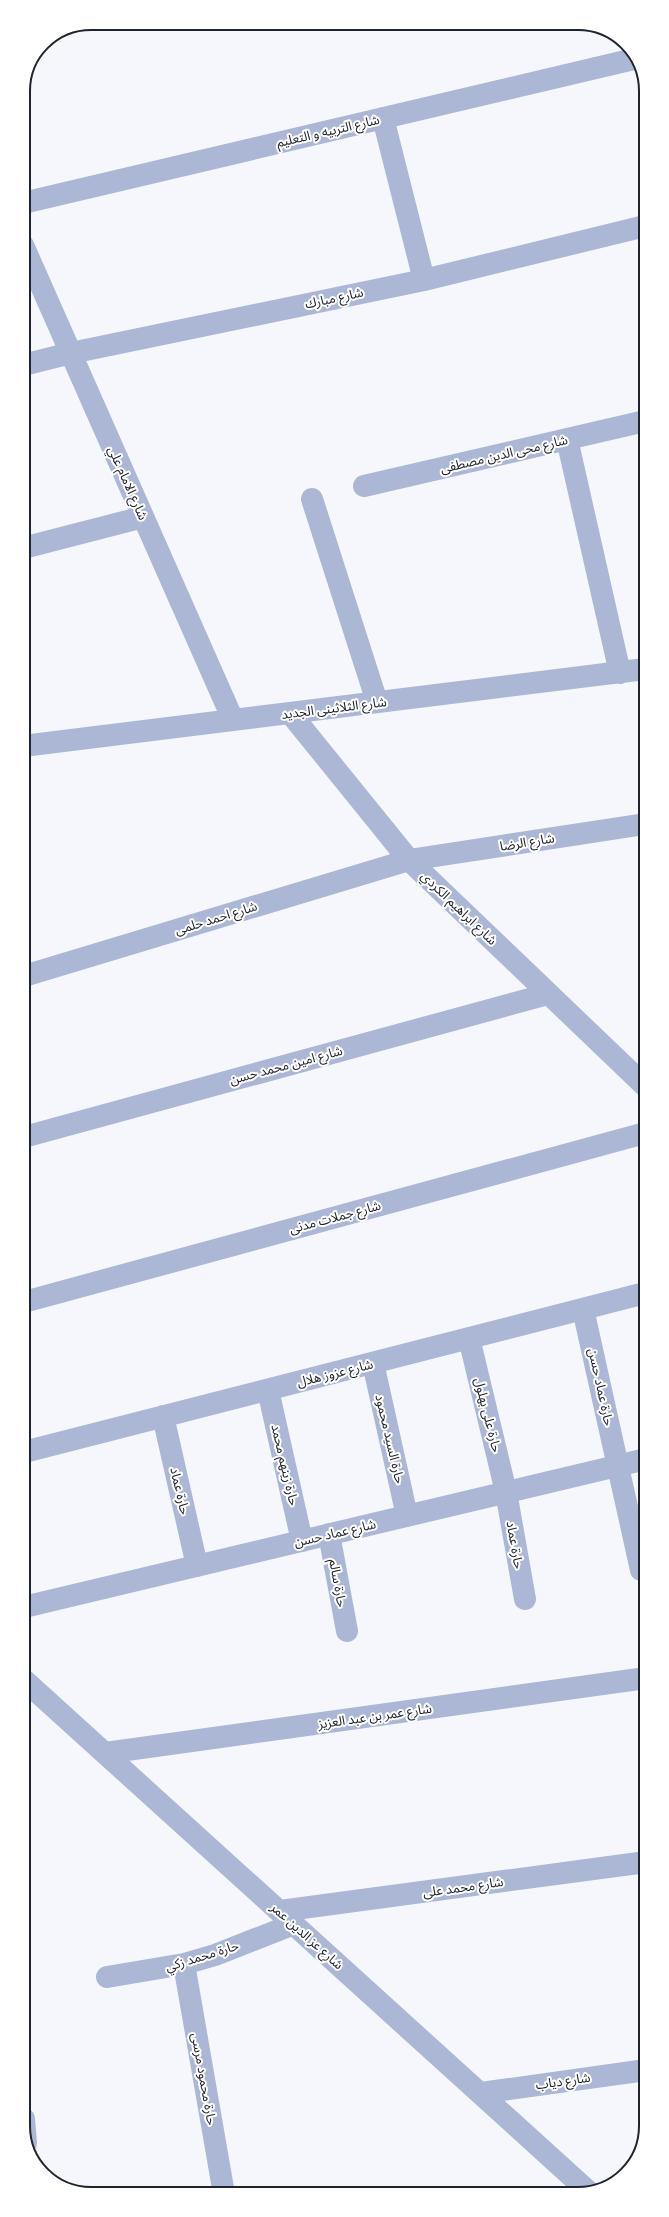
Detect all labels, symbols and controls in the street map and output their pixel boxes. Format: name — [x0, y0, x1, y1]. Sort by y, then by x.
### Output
street label: شارع التربيه و التعليم — [275, 111, 382, 153]
street label: شارع مبارك — [303, 284, 365, 314]
street label: شارع محى الدين مصطفى — [439, 431, 570, 479]
street label: شارع الامام علي — [102, 443, 152, 523]
street label: شارع الثلاثينى الجديد — [280, 693, 388, 725]
street label: شارع الرضا — [498, 829, 556, 857]
street label: شارع ابراهيم الكردي — [416, 867, 501, 950]
street label: شارع احمد حلمى — [173, 897, 260, 941]
street label: شارع امين محمد حسن — [228, 1042, 345, 1090]
street label: شارع جملات مدنى — [287, 1197, 383, 1239]
street label: حارة عماد حسن — [584, 1346, 618, 1428]
street label: شارع عزوز هلال — [295, 1355, 375, 1393]
street label: حارة على بهلول — [471, 1376, 506, 1454]
street label: حارة السيد محمود — [371, 1393, 409, 1486]
street label: حارة زينهم محمد — [265, 1423, 303, 1508]
street label: حارة عماد — [166, 1466, 194, 1517]
street label: شارع عماد حسن — [292, 1515, 378, 1553]
street label: حارة عماد — [502, 1520, 528, 1570]
street label: حارة سالم — [323, 1558, 351, 1609]
street label: شارع عمر بن عبد العزيز — [316, 1700, 433, 1735]
street label: شارع محمد على — [422, 1873, 505, 1903]
street label: شارع عز الدين عمر — [265, 1898, 347, 1975]
street label: حارة محمد زكي — [163, 1937, 242, 1977]
street label: حارة محمود مرسى — [188, 2032, 221, 2127]
street label: شارع دياب — [534, 2069, 592, 2095]

